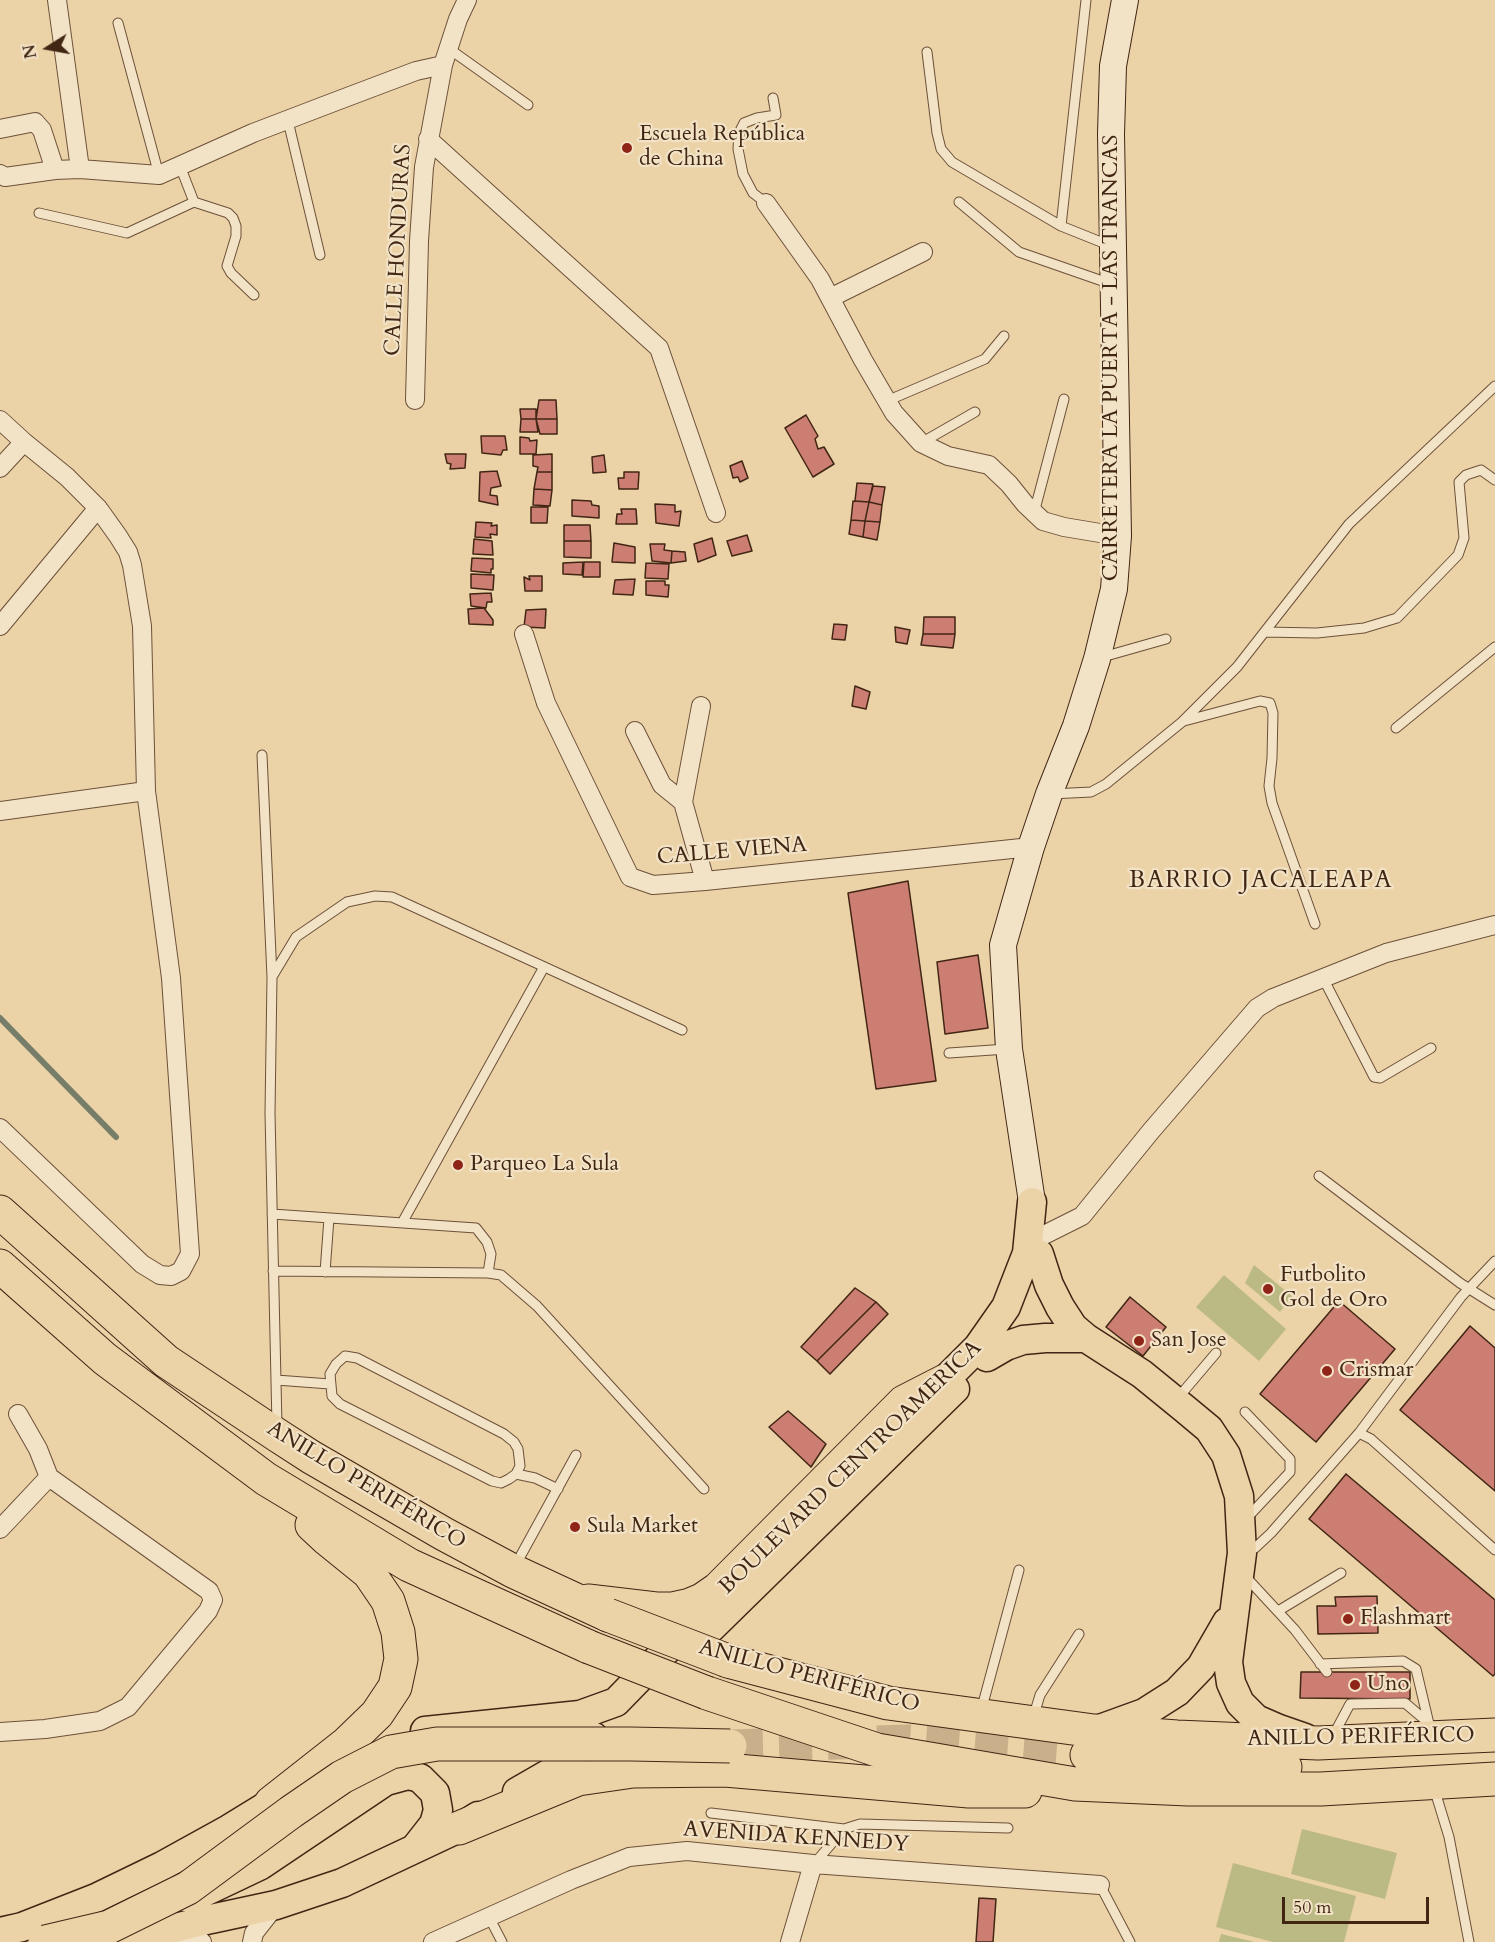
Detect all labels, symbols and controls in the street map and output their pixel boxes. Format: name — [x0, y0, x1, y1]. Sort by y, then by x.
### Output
north arrow — [18, 18, 78, 78]
text: N — [18, 43, 42, 60]
place label: Escuela República de China — [639, 122, 805, 174]
street label: CARRETERA LA PUERTA - LAS TRANCAS — [1099, 135, 1125, 581]
marker: Escuela República de China — [620, 141, 634, 155]
street label: CALLE HONDURAS — [380, 143, 418, 357]
street label: CALLE VIENA — [656, 832, 808, 872]
district label: BARRIO JACALEAPA — [1129, 867, 1393, 895]
place label: Parqueo La Sula — [470, 1152, 619, 1178]
marker: Parqueo La Sula — [451, 1158, 465, 1172]
place label: Futbolito Gol de Oro — [1280, 1263, 1387, 1314]
marker: Futbolito Gol de Oro — [1261, 1282, 1275, 1296]
place label: San Jose — [1151, 1328, 1227, 1354]
marker: San Jose — [1132, 1334, 1146, 1348]
street label: BOULEVARD CENTROAMERICA — [714, 1335, 988, 1601]
place label: Crismar — [1339, 1358, 1414, 1384]
marker: Crismar — [1320, 1364, 1334, 1378]
street label: ANILLO PERIFÉRICO — [262, 1416, 470, 1556]
place label: Sula Market — [587, 1514, 698, 1540]
marker: Sula Market — [568, 1520, 582, 1534]
place label: Flashmart — [1360, 1606, 1450, 1632]
marker: Flashmart — [1341, 1612, 1355, 1626]
street label: ANILLO PERIFÉRICO — [696, 1635, 922, 1719]
place label: Uno — [1367, 1672, 1409, 1698]
marker: Uno — [1348, 1678, 1362, 1692]
street label: ANILLO PERIFÉRICO — [1247, 1723, 1475, 1753]
street label: AVENIDA KENNEDY — [682, 1817, 910, 1859]
scale bar — [1285, 1885, 1432, 1923]
text: 50 m — [1293, 1895, 1332, 1920]

